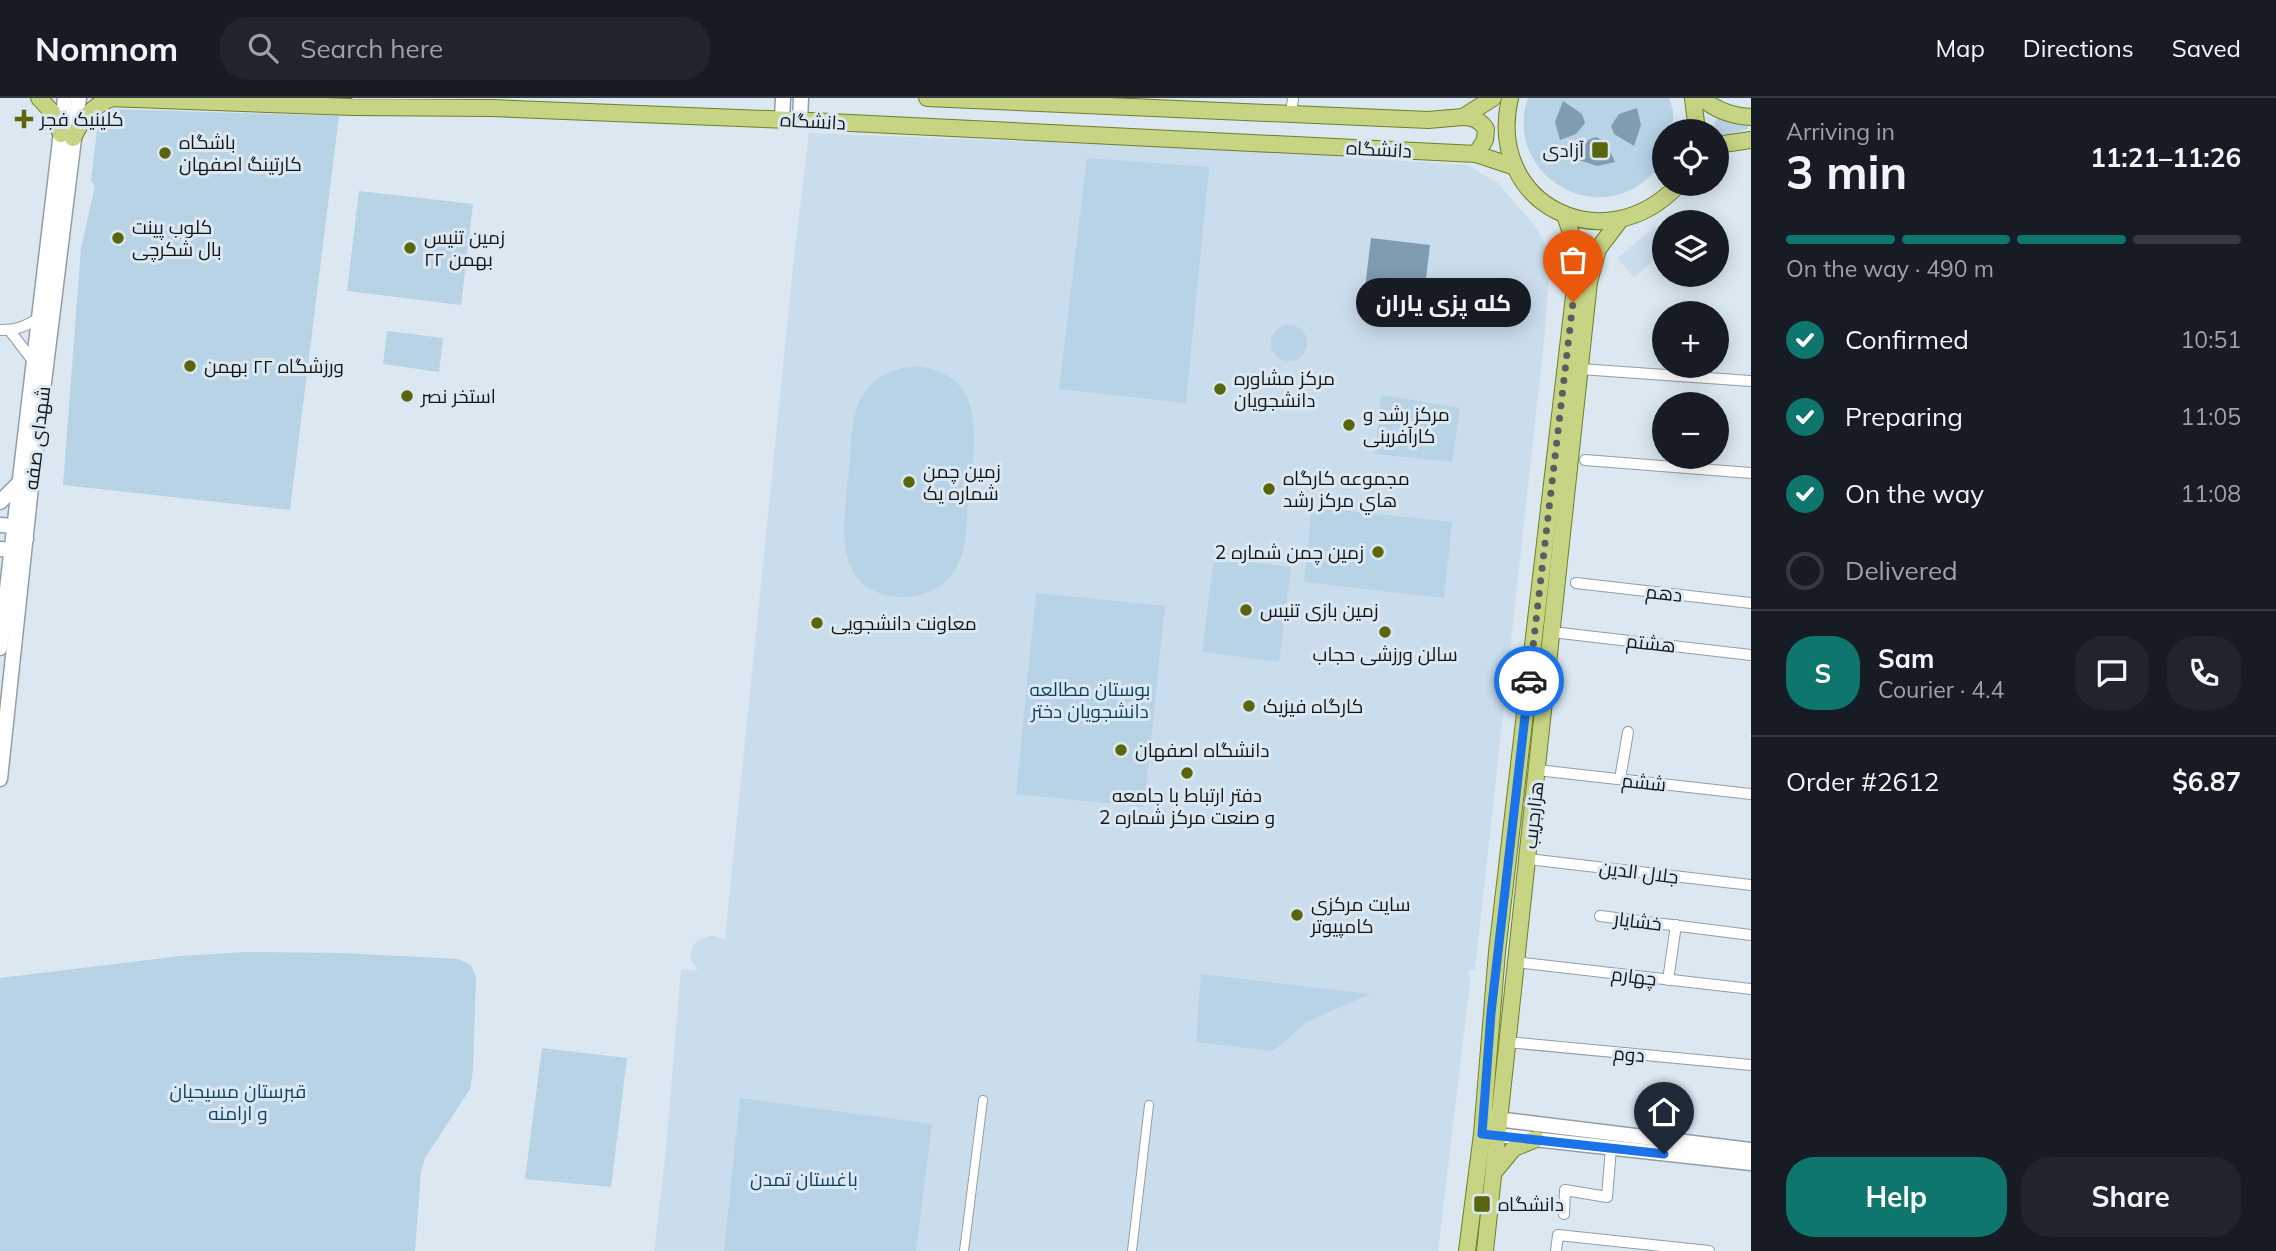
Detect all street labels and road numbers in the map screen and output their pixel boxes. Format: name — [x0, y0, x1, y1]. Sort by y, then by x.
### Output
street label: دانشگاه — [779, 107, 847, 135]
street label: دانشگاه — [1345, 135, 1413, 163]
street label: شهدای صفه — [19, 385, 55, 491]
street label: دهم — [1644, 579, 1684, 609]
street label: هشتم — [1625, 628, 1677, 660]
street label: ششم — [1620, 768, 1667, 798]
street label: هزارجریب — [1518, 780, 1548, 850]
street label: جلال الدین — [1598, 855, 1680, 889]
street label: خشایار — [1612, 906, 1663, 936]
street label: چهارم — [1610, 961, 1658, 993]
street label: دوم — [1612, 1041, 1646, 1069]

